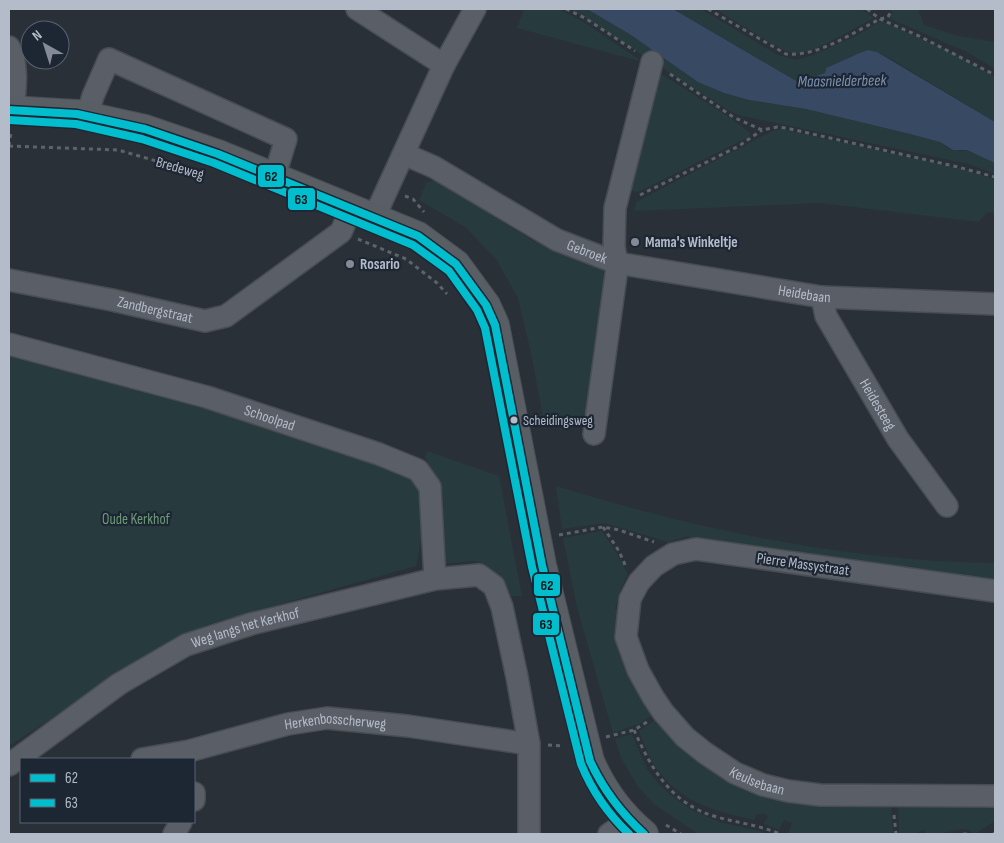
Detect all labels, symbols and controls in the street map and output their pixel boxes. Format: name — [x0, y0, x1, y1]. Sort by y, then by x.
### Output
north arrow — [20, 20, 70, 70]
text: N — [29, 26, 45, 44]
water label: Maasnielderbeek — [797, 71, 888, 92]
street label: Bredeweg — [154, 153, 206, 184]
line badge: 62 — [257, 164, 285, 188]
text: 62 — [265, 168, 277, 185]
line badge: 63 — [287, 187, 316, 211]
text: 63 — [295, 191, 307, 208]
place label: Mama's Winkeltje — [645, 233, 738, 252]
street label: Gebroek — [564, 236, 610, 268]
marker: Mama's Winkeltje — [629, 236, 641, 248]
place label: Rosario — [360, 255, 400, 274]
marker: Rosario — [344, 258, 356, 270]
street label: Heidebaan — [777, 281, 831, 307]
street label: Zandbergstraat — [115, 292, 195, 328]
street label: Heidesteeg — [855, 376, 900, 434]
street label: Schoolpad — [242, 401, 297, 436]
place label: Scheidingsweg — [523, 412, 593, 429]
marker: Scheidingsweg — [509, 415, 519, 425]
park label: Oude Kerkhof — [102, 510, 171, 529]
street label: Pierre Massystraat — [755, 549, 851, 580]
line badge: 62 — [533, 573, 561, 597]
text: 62 — [541, 577, 553, 594]
street label: Weg langs het Kerkhof — [189, 603, 302, 653]
line badge: 63 — [532, 612, 560, 636]
text: 63 — [540, 616, 552, 633]
street label: Herkenbosscherweg — [283, 709, 387, 734]
legend — [20, 758, 195, 823]
street label: Keulsebaan — [725, 763, 786, 800]
text: 62 — [65, 769, 78, 788]
text: 63 — [65, 794, 78, 813]

